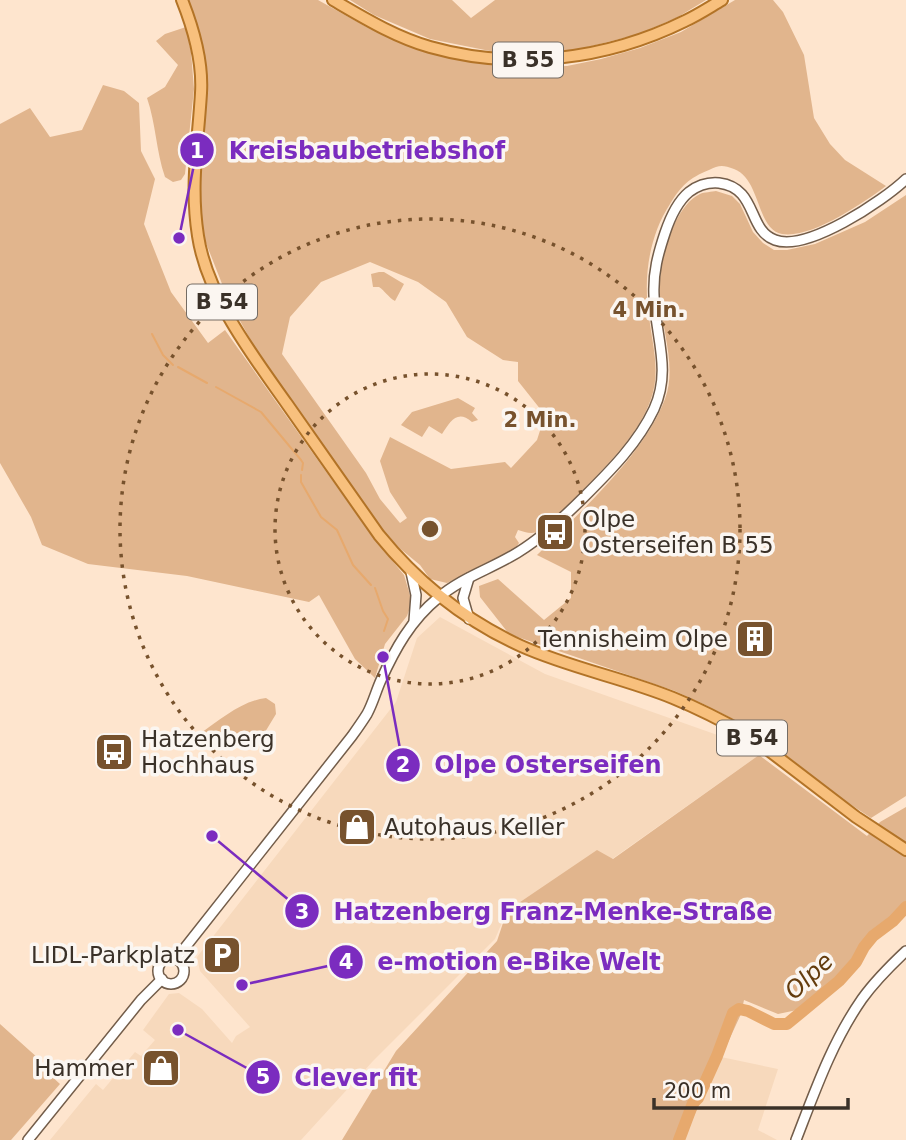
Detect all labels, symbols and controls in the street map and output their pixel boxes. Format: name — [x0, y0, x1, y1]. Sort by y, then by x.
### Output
road number: B 55 — [493, 42, 563, 78]
callout: Kreisbaubetriebshof — [180, 128, 519, 173]
text: Kreisbaubetriebshof — [229, 137, 506, 165]
text: 1 — [190, 139, 204, 163]
road number: B 54 — [187, 284, 257, 320]
text: 4 Min. — [613, 298, 685, 322]
text: 2 Min. — [504, 408, 576, 432]
place label: Olpe Osterseifen B 55 — [582, 506, 774, 558]
bus stop icon: Olpe Osterseifen B 55 — [534, 511, 576, 553]
centre of rings — [418, 517, 442, 541]
building icon: Tennisheim Olpe — [734, 618, 776, 660]
place label: Tennisheim Olpe — [537, 626, 728, 652]
road number: B 54 — [717, 720, 787, 756]
place label: Hatzenberg Hochhaus — [141, 726, 275, 778]
bus stop icon: Hatzenberg Hochhaus — [93, 731, 135, 773]
callout: Olpe Osterseifen — [385, 742, 676, 787]
text: Olpe Osterseifen — [434, 751, 662, 779]
text: 2 — [396, 753, 410, 777]
shop icon: Autohaus Keller — [336, 806, 378, 848]
place label: Autohaus Keller — [384, 814, 565, 840]
callout: Hatzenberg Franz-Menke-Straße — [284, 889, 786, 934]
text: Hatzenberg Franz-Menke-Straße — [334, 898, 772, 926]
text: 3 — [295, 900, 309, 924]
parking icon: LIDL-Parkplatz — [201, 934, 243, 976]
callout: e-motion e-Bike Welt — [329, 940, 675, 985]
place label: LIDL-Parkplatz — [31, 942, 195, 968]
water label: Olpe — [779, 947, 839, 1005]
text: e-motion e-Bike Welt — [377, 948, 661, 976]
text: 4 — [339, 950, 353, 974]
shop icon: Hammer — [140, 1047, 182, 1089]
place label: Hammer — [34, 1055, 135, 1081]
callout: Clever fit — [245, 1055, 432, 1100]
text: Clever fit — [294, 1064, 418, 1092]
text: 5 — [256, 1065, 270, 1089]
scale bar — [654, 1066, 848, 1110]
text: 200 m — [664, 1079, 731, 1103]

